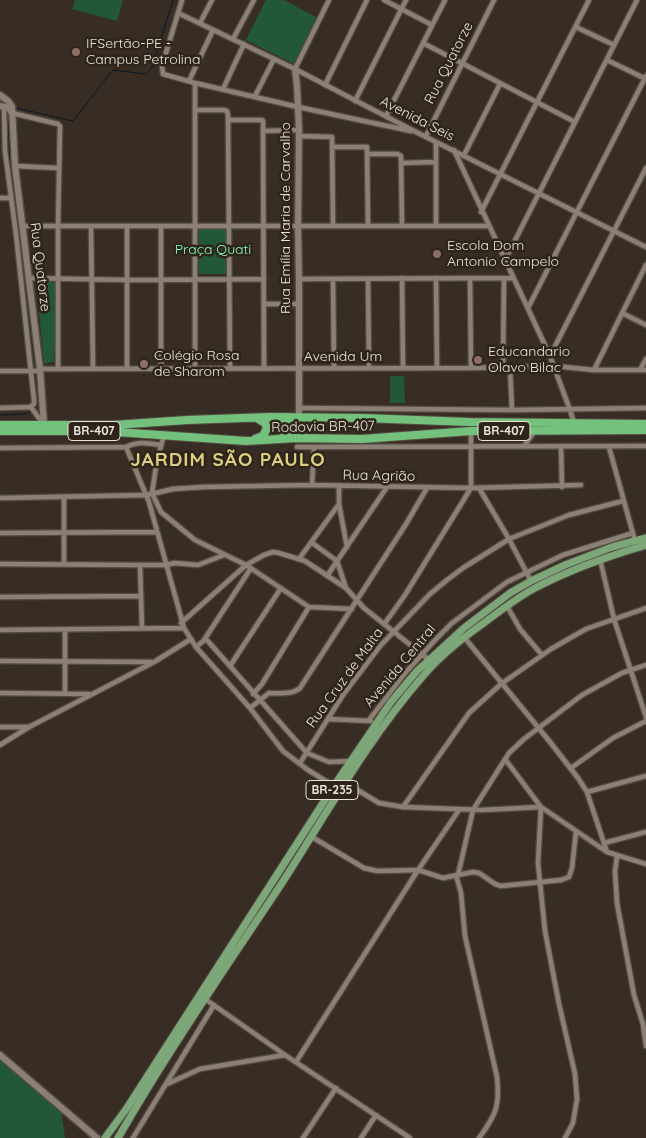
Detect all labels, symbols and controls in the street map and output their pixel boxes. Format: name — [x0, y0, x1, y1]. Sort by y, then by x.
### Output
street label: Rua Quatorze — [421, 19, 477, 107]
place label: IFSertão-PE - Campus Petrolina — [86, 36, 200, 68]
marker: IFSertão-PE - Campus Petrolina — [70, 46, 82, 58]
street label: Avenida Seis — [377, 93, 457, 145]
street label: Rua Emília Maria de Carvalho — [278, 122, 294, 314]
street label: Rua Quatorze — [26, 221, 54, 313]
place label: Escola Dom Antonio Campelo — [447, 238, 559, 270]
park label: Praça Quati — [175, 242, 251, 258]
marker: Escola Dom Antonio Campelo — [431, 248, 443, 260]
place label: Educandario Olavo Bilac — [488, 344, 570, 377]
place label: Colégio Rosa de Sharom — [154, 348, 239, 381]
street label: Avenida Um — [304, 349, 382, 365]
marker: Educandario Olavo Bilac — [472, 354, 484, 366]
marker: Colégio Rosa de Sharom — [138, 358, 150, 370]
street label: Rodovia BR-407 — [271, 418, 375, 436]
road number: BR-407 — [68, 422, 120, 441]
road number: BR-407 — [478, 422, 530, 441]
district label: JARDIM SÃO PAULO — [128, 449, 328, 471]
street label: Rua Agrião — [343, 467, 415, 485]
street label: Avenida Central — [361, 621, 439, 711]
street label: Rua Cruz de Malta — [303, 625, 387, 731]
road number: BR-235 — [306, 780, 358, 800]

